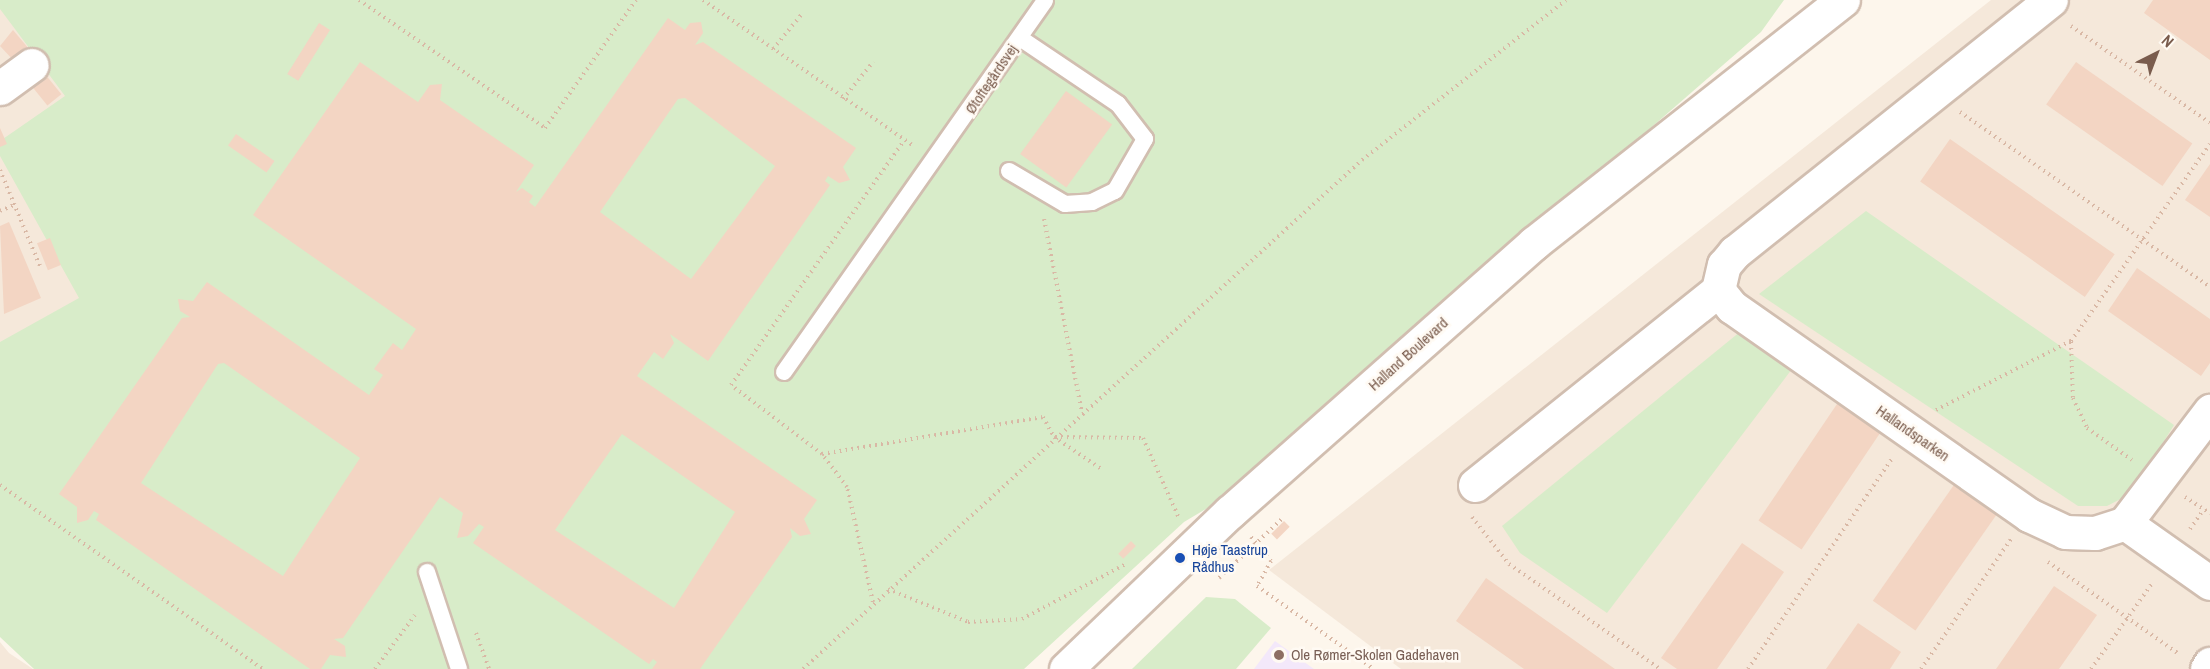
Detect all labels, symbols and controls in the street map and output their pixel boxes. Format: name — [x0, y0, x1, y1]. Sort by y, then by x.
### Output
north arrow — [2126, 24, 2186, 84]
text: N — [2157, 29, 2179, 52]
street label: Øtoftegårdsvej — [961, 41, 1021, 117]
street label: Halland Boulevard — [1365, 314, 1451, 394]
street label: Hallandsparken — [1873, 401, 1953, 465]
place label: Høje Taastrup Rådhus — [1192, 540, 1268, 575]
marker: Høje Taastrup Rådhus — [1173, 551, 1187, 565]
place label: Ole Rømer-Skolen Gadehaven — [1291, 646, 1459, 664]
marker: Ole Rømer-Skolen Gadehaven — [1272, 648, 1286, 662]

